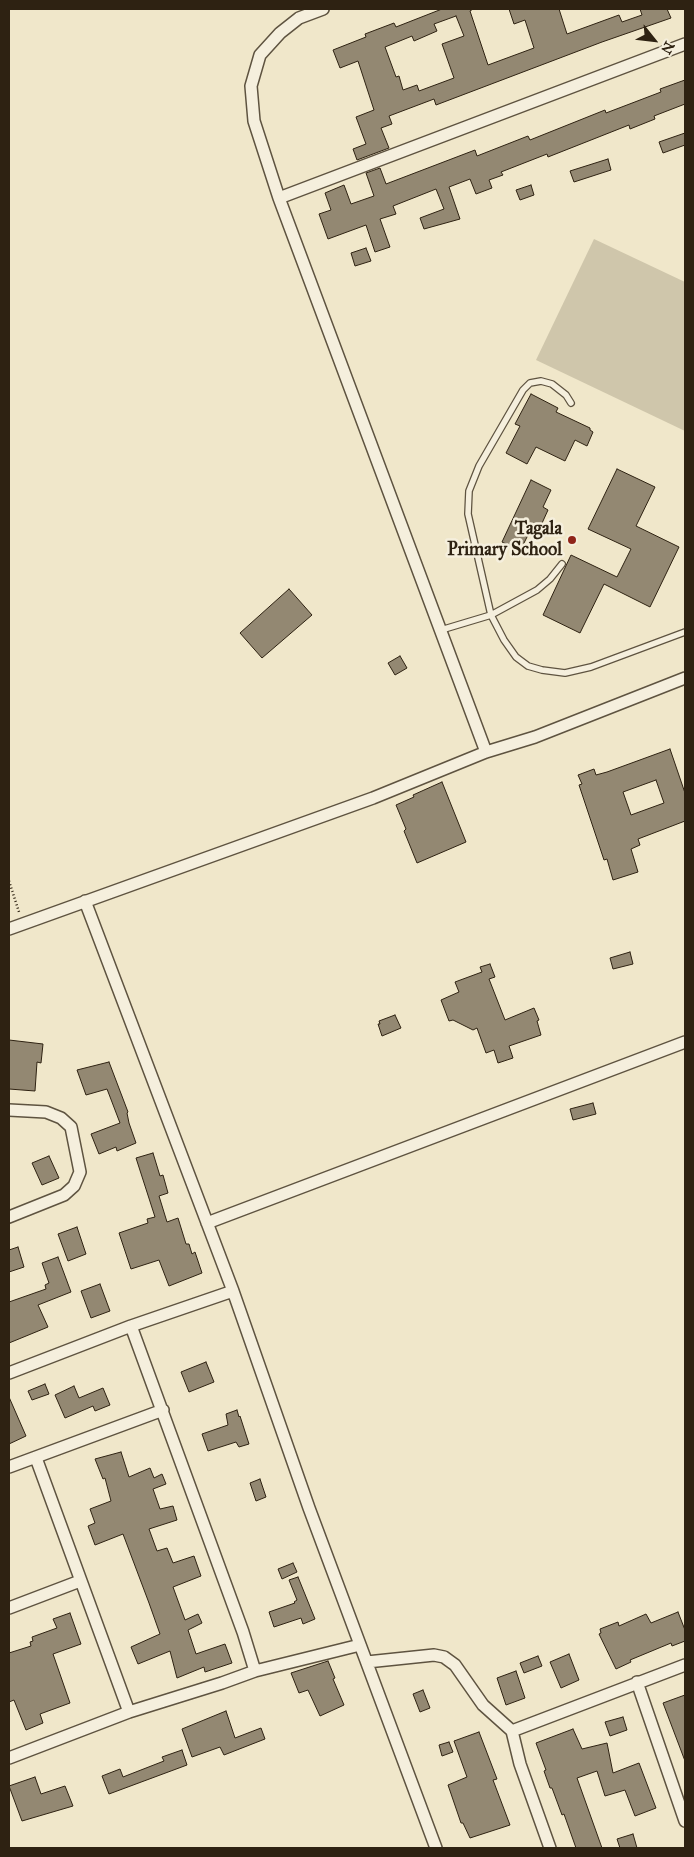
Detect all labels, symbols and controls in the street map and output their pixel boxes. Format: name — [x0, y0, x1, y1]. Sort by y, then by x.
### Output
north arrow — [629, 15, 679, 65]
text: N — [657, 38, 678, 57]
place label: Tagala Primary School — [447, 519, 562, 562]
marker: Tagala Primary School — [566, 534, 578, 546]

